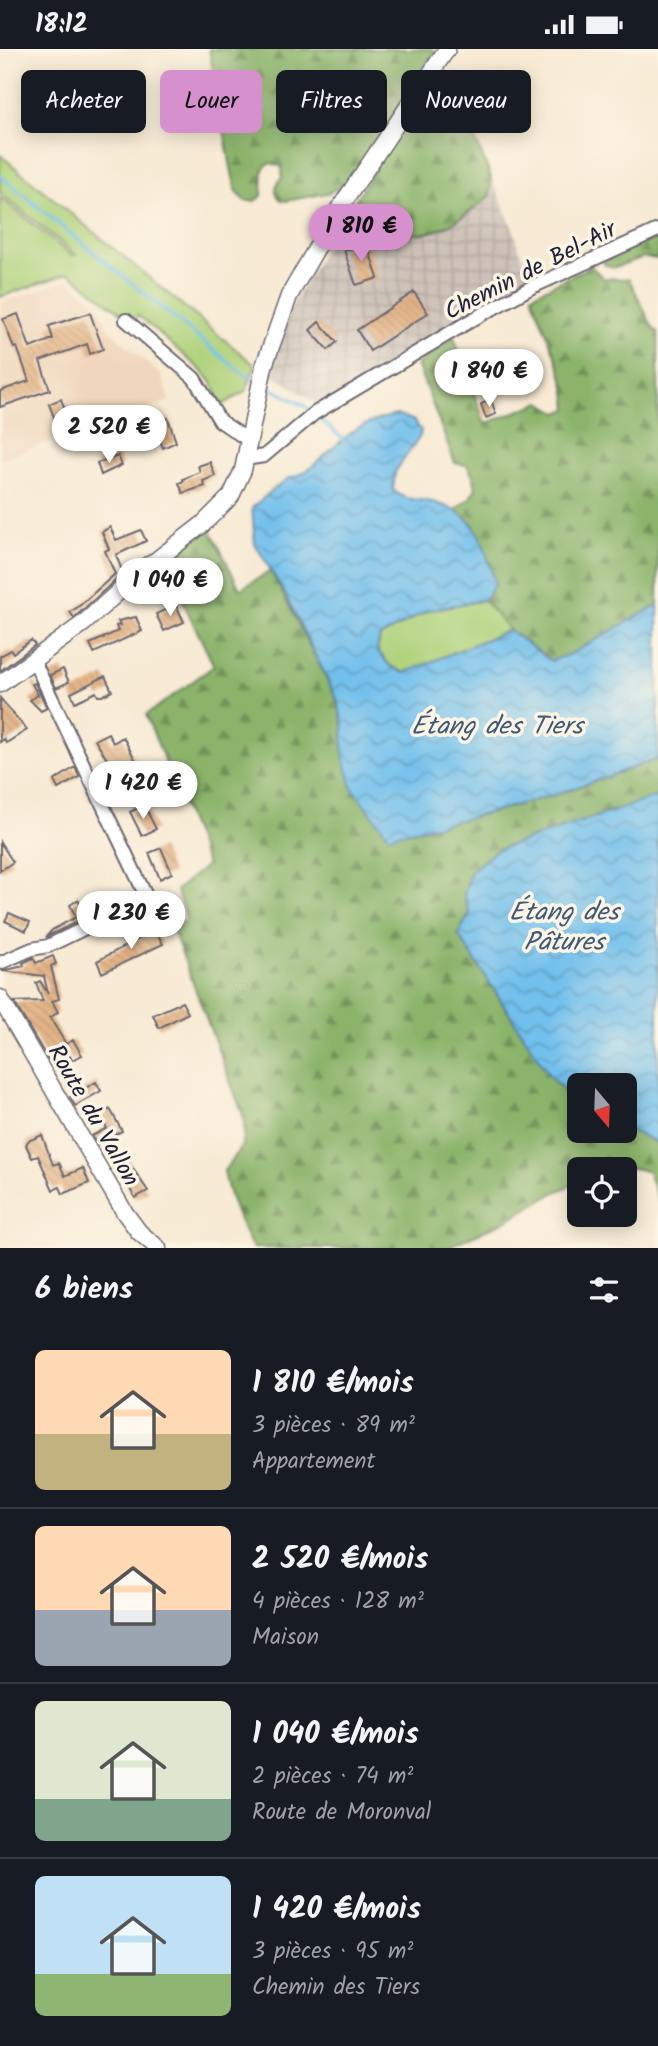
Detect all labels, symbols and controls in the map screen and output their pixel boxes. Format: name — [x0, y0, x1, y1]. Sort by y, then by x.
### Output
text: 18:12 — [35, 4, 88, 46]
chip: Acheter — [21, 70, 146, 133]
chip: Louer — [160, 70, 262, 133]
chip: Filtres — [276, 70, 387, 133]
chip: Nouveau — [401, 70, 531, 133]
pin: 1 810 € — [296, 205, 426, 264]
text: 1 810 € — [325, 209, 397, 245]
street label: Chemin de Bel-Air — [438, 210, 626, 332]
pin: 1 840 € — [424, 349, 554, 409]
text: 1 840 € — [450, 354, 528, 390]
pin: 2 520 € — [44, 405, 174, 465]
text: 2 520 € — [68, 410, 150, 446]
pin: 1 040 € — [105, 559, 235, 618]
text: 1 040 € — [132, 563, 208, 599]
water label: Étang des Tiers — [411, 706, 586, 748]
pin: 1 420 € — [78, 761, 208, 821]
text: 1 420 € — [105, 766, 181, 802]
pin: 1 230 € — [66, 891, 196, 951]
water label: Étang des Pâtures — [509, 892, 622, 964]
text: 1 230 € — [92, 896, 170, 932]
street label: Route du Vallon — [36, 1037, 149, 1194]
north arrow — [567, 1073, 637, 1143]
map controls — [567, 1073, 637, 1227]
button: locate — [567, 1157, 637, 1227]
text: 6 biens — [35, 1266, 133, 1314]
icon: filters — [585, 1271, 623, 1309]
text: 1 810 €/mois — [252, 1360, 414, 1408]
icon: home — [91, 1378, 175, 1462]
text: 3 pièces · 89 m² — [252, 1408, 415, 1444]
text: Appartement — [252, 1444, 375, 1480]
text: 2 520 €/mois — [252, 1536, 428, 1584]
icon: home — [91, 1554, 175, 1638]
text: 4 pièces · 128 m² — [252, 1584, 424, 1620]
text: Maison — [252, 1620, 319, 1656]
text: 1 040 €/mois — [252, 1711, 419, 1759]
icon: home — [91, 1729, 175, 1813]
text: 2 pièces · 74 m² — [252, 1759, 413, 1795]
text: Route de Moronval — [252, 1795, 431, 1831]
text: 1 420 €/mois — [252, 1886, 421, 1934]
icon: home — [91, 1904, 175, 1988]
text: 3 pièces · 95 m² — [252, 1934, 413, 1970]
text: Chemin des Tiers — [252, 1970, 420, 2006]

